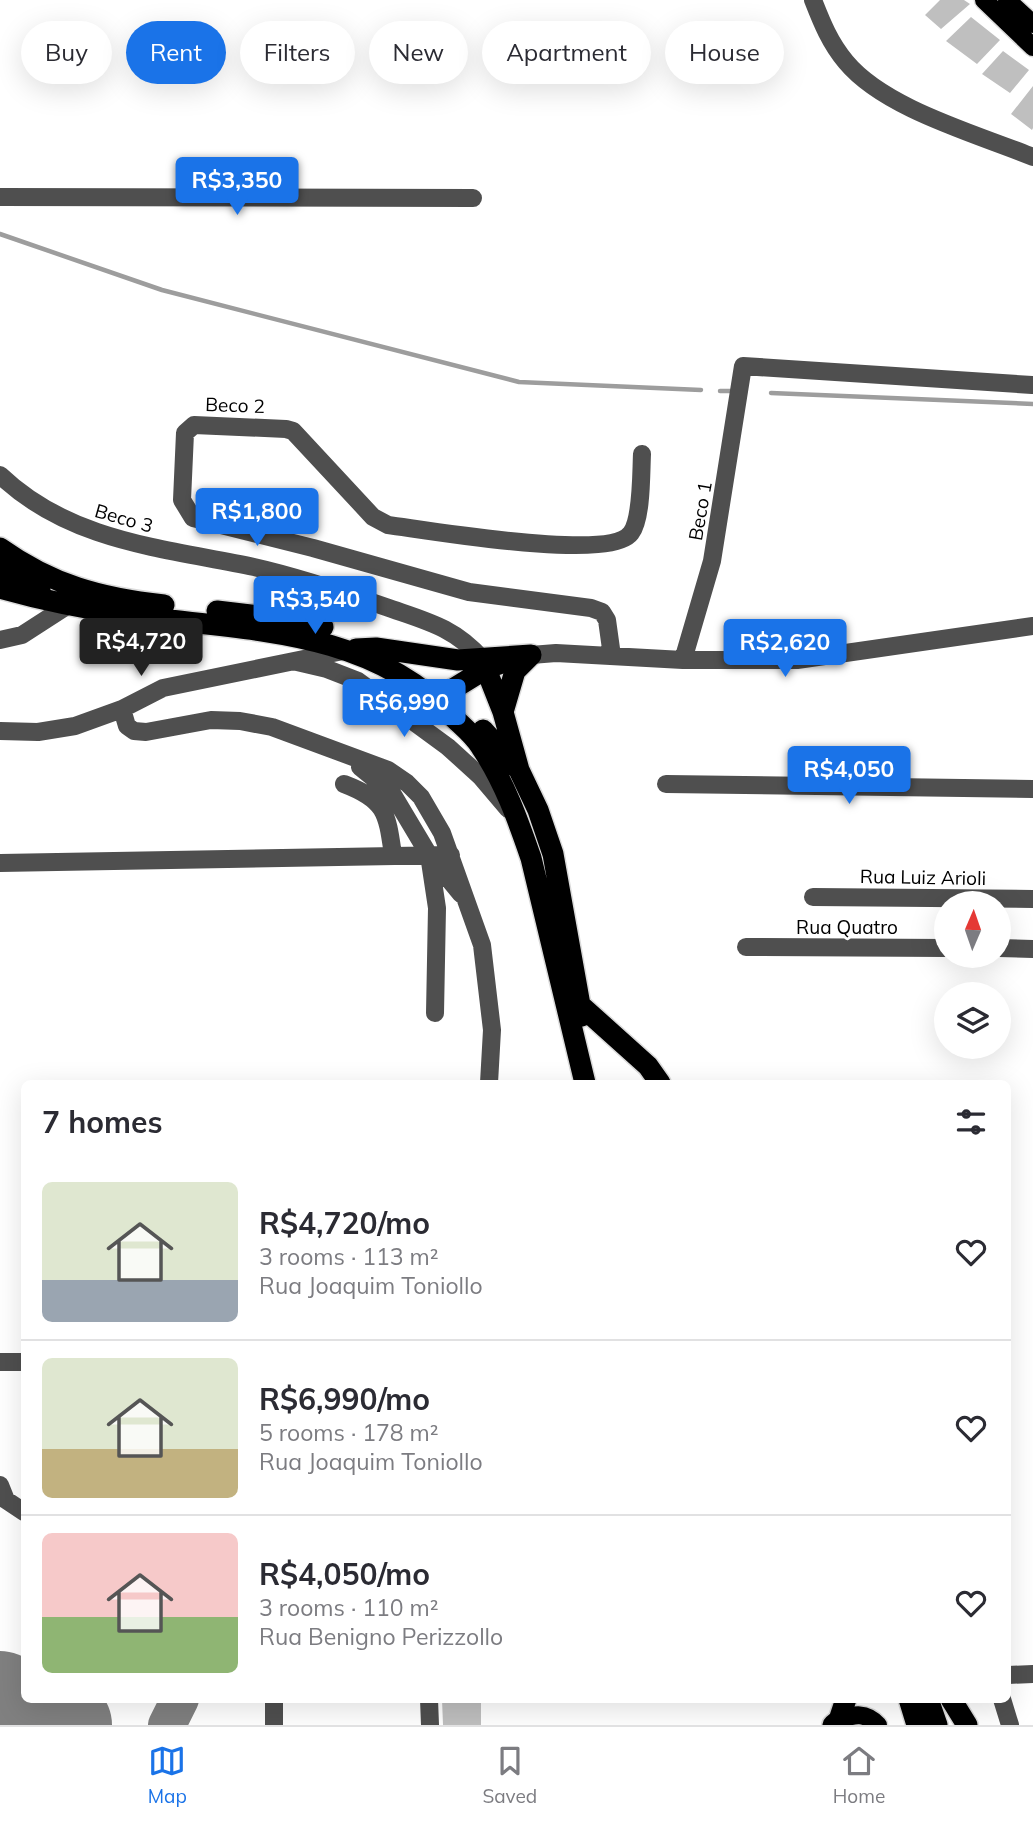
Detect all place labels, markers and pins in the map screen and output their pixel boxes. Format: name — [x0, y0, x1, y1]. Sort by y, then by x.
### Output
pin: R$3,350 — [172, 158, 302, 217]
pin: R$1,800 — [192, 489, 322, 548]
pin: R$3,540 — [250, 576, 380, 636]
pin: R$4,720 — [76, 618, 206, 678]
pin: R$2,620 — [720, 620, 850, 679]
pin: R$6,990 — [339, 680, 469, 739]
pin: R$4,050 — [784, 746, 914, 806]

